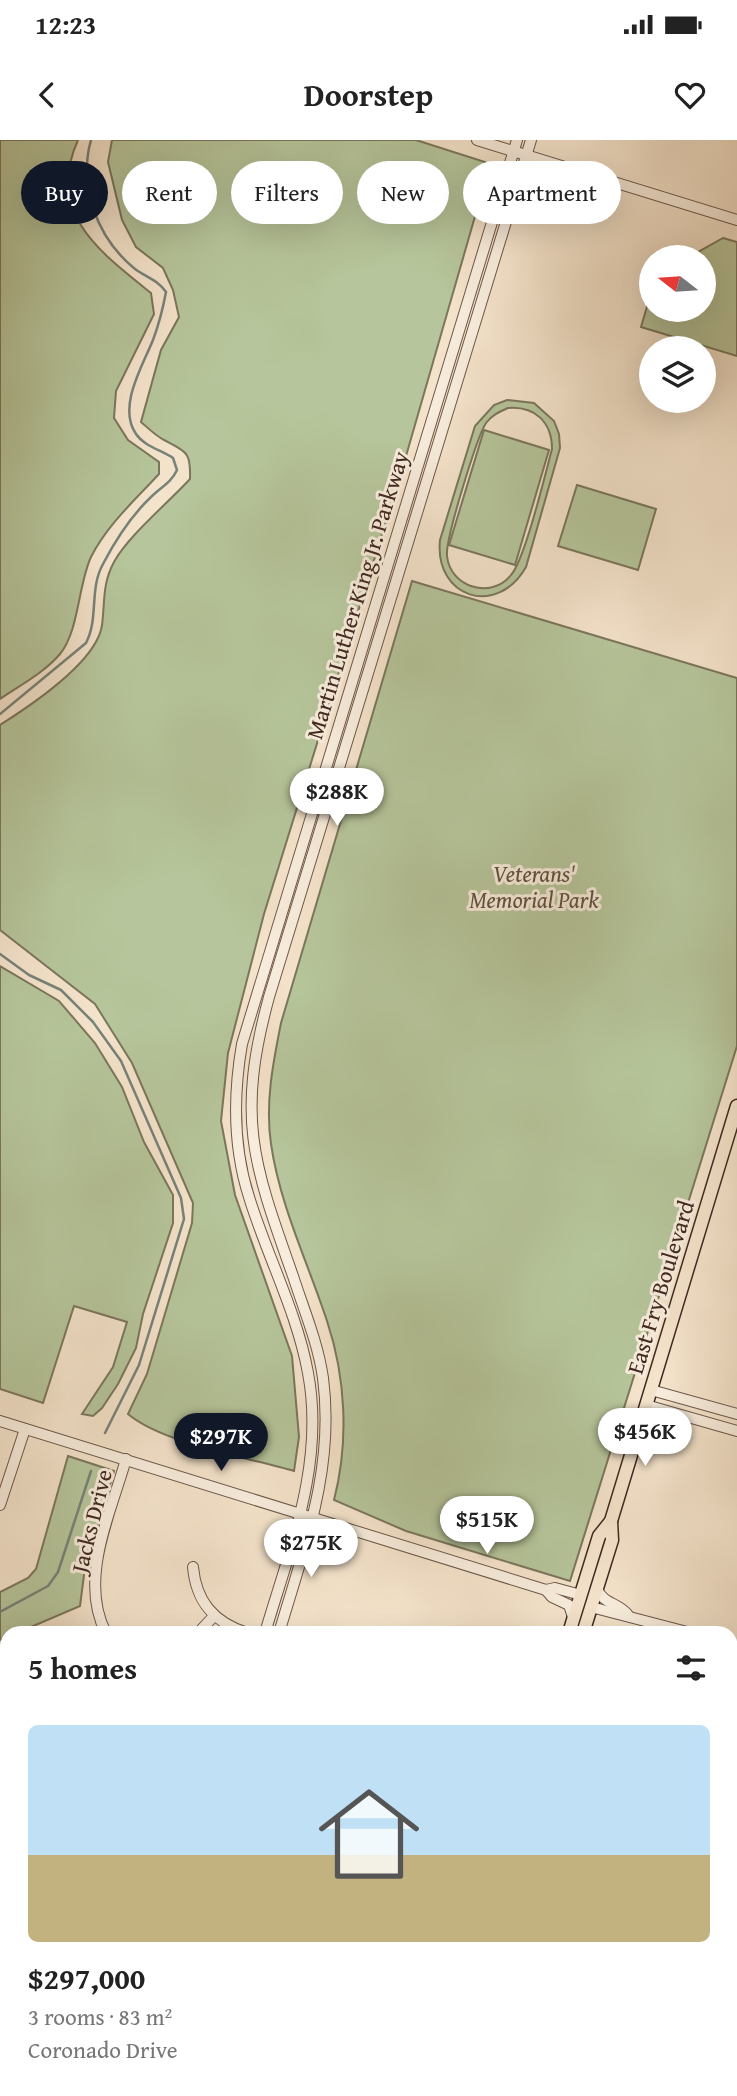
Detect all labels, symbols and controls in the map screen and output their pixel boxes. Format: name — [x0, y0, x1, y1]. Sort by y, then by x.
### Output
text: 12:23 — [35, 5, 96, 44]
text: Doorstep — [304, 71, 433, 118]
icon: back — [28, 76, 66, 114]
icon: heart — [671, 76, 709, 114]
chip: Buy — [21, 161, 108, 224]
chip: Rent — [122, 161, 217, 224]
chip: Filters — [231, 161, 343, 224]
chip: New — [357, 161, 449, 224]
chip: Apartment — [463, 161, 621, 224]
north arrow — [639, 245, 716, 322]
map controls — [639, 245, 716, 413]
button: layers — [639, 336, 716, 413]
street label: Martin Luther King Jr. Parkway — [297, 446, 417, 743]
pin: $288K — [288, 768, 386, 828]
text: $288K — [306, 774, 368, 807]
park label: Veterans' Memorial Park — [469, 857, 599, 916]
street label: East Fry Boulevard — [618, 1195, 702, 1378]
pin: $456K — [596, 1408, 694, 1468]
pin: $297K — [172, 1414, 270, 1473]
text: $456K — [614, 1414, 676, 1447]
text: $297K — [190, 1419, 252, 1452]
street label: Jacks Drive — [62, 1466, 120, 1579]
pin: $515K — [438, 1496, 536, 1556]
text: $515K — [456, 1502, 518, 1535]
pin: $275K — [262, 1520, 360, 1579]
text: $275K — [280, 1525, 342, 1558]
text: 5 homes — [28, 1646, 137, 1690]
icon: filters — [672, 1649, 710, 1687]
icon: home — [306, 1771, 432, 1897]
text: $297,000 — [28, 1956, 145, 2000]
text: 3 rooms · 83 m² — [28, 2000, 172, 2033]
text: Coronado Drive — [28, 2033, 178, 2066]

